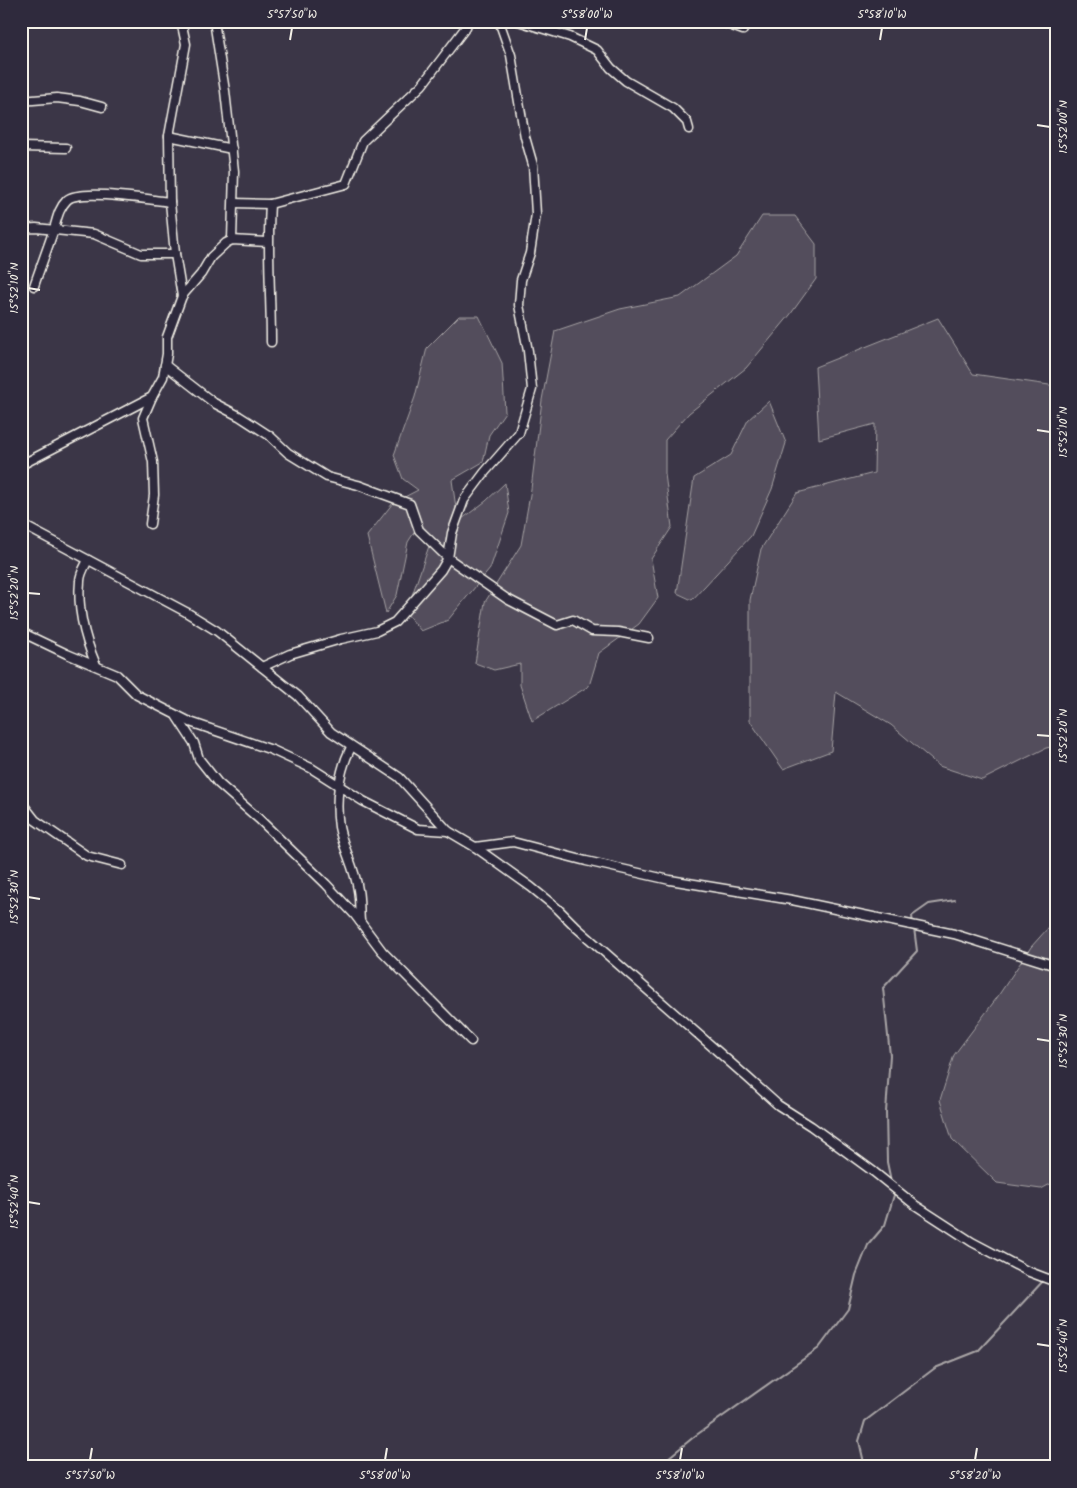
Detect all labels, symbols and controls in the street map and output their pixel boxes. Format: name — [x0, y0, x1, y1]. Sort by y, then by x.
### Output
text: 5°57'50"W — [267, 5, 317, 24]
text: 5°58'00"W — [561, 5, 613, 24]
text: 5°58'10"W — [857, 5, 907, 24]
text: 15°52'00"N — [1054, 100, 1073, 154]
text: 15°52'10"N — [5, 262, 24, 314]
text: 15°52'10"N — [1054, 406, 1073, 458]
text: 15°52'20"N — [5, 566, 24, 620]
text: 15°52'20"N — [1054, 709, 1073, 763]
text: 15°52'30"N — [5, 870, 24, 924]
text: 15°52'30"N — [1054, 1014, 1073, 1068]
text: 15°52'40"N — [5, 1175, 24, 1229]
text: 15°52'40"N — [1054, 1319, 1073, 1373]
text: 5°57'50"W — [65, 1466, 115, 1485]
text: 5°58'00"W — [359, 1466, 411, 1485]
text: 5°58'10"W — [655, 1466, 705, 1485]
text: 5°58'20"W — [949, 1466, 1001, 1485]

